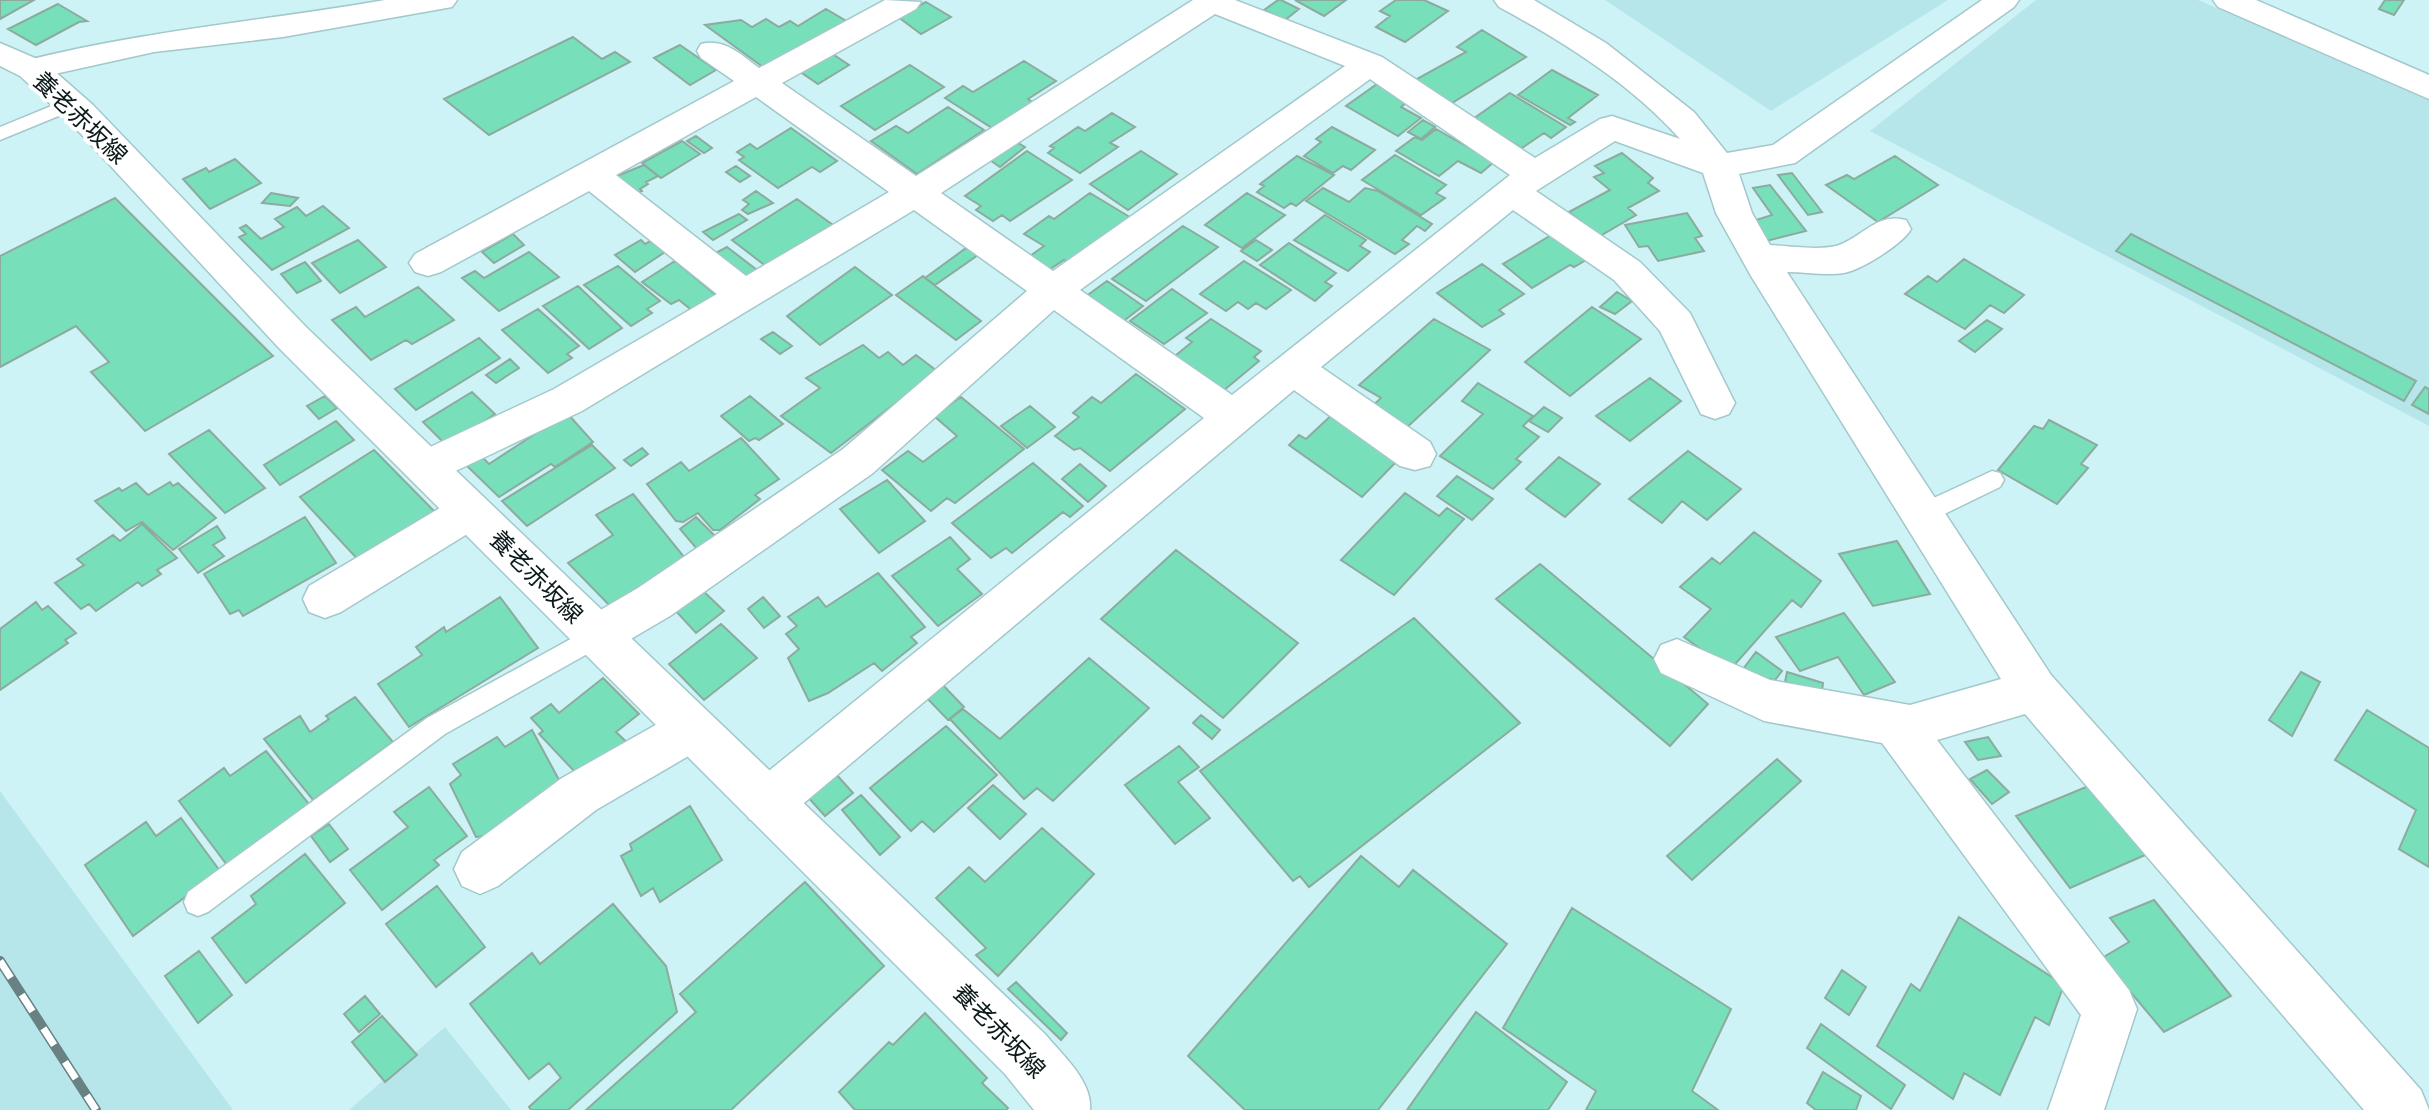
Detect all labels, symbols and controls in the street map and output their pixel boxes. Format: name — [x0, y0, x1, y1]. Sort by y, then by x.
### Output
street label: 養老赤坂線 — [28, 66, 134, 169]
street label: 養老赤坂線 — [484, 524, 589, 629]
street label: 養老赤坂線 — [948, 977, 1051, 1083]

